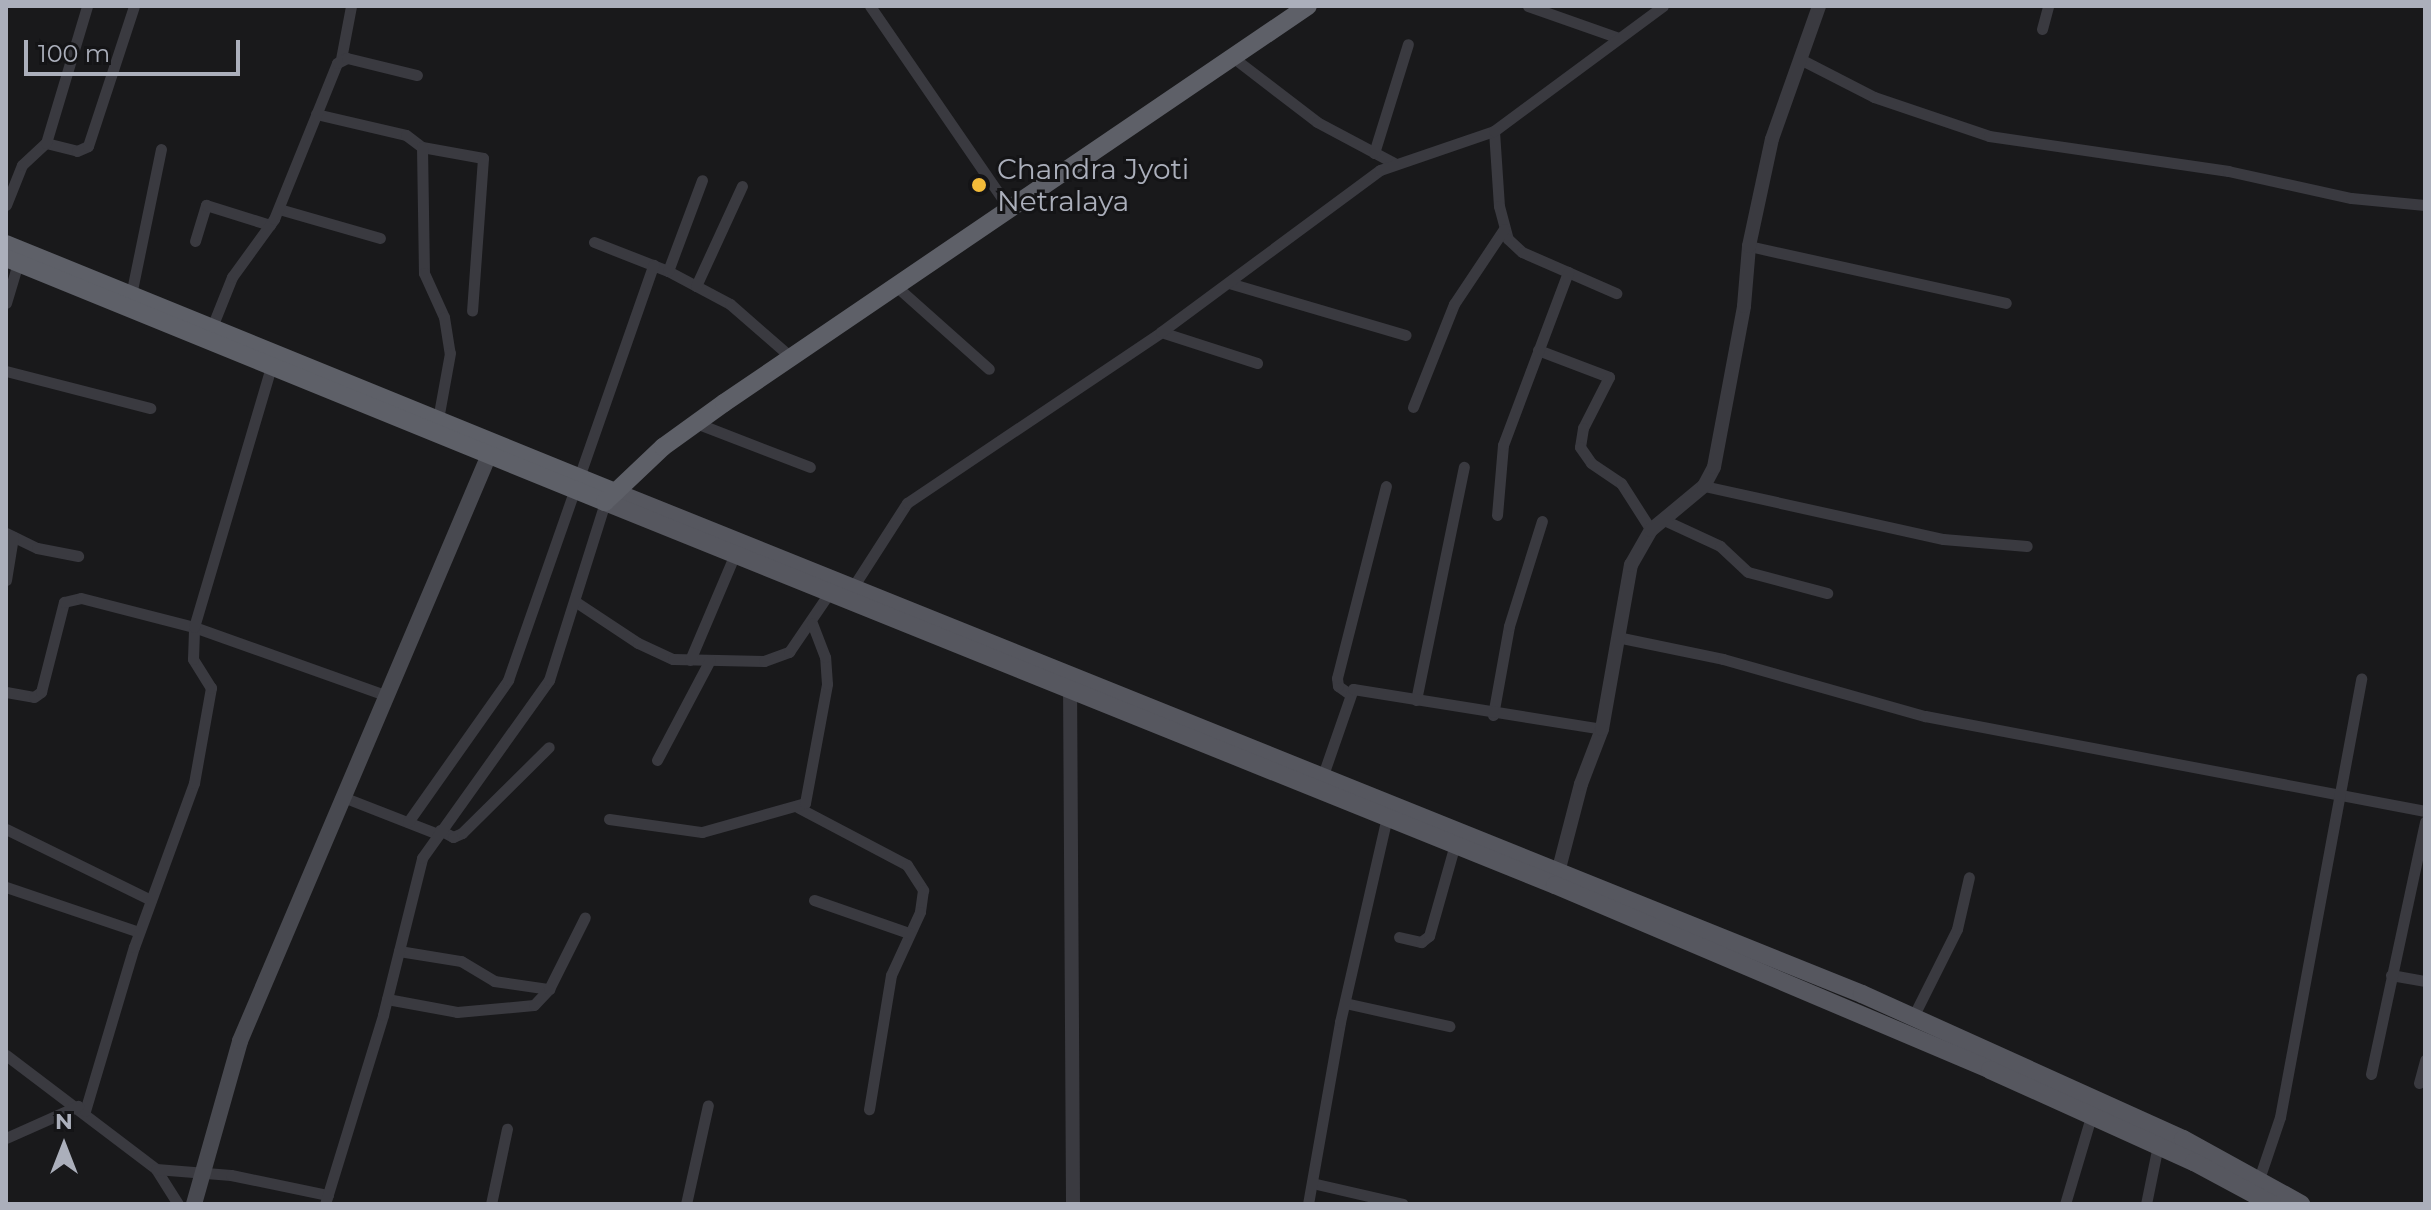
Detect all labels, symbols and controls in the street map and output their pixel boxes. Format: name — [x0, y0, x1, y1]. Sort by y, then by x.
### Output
scale bar — [28, 24, 244, 74]
text: 100 m — [38, 39, 110, 68]
place label: Chandra Jyoti Netralaya — [997, 152, 1189, 218]
marker: Chandra Jyoti Netralaya — [968, 174, 990, 196]
north arrow — [24, 1106, 104, 1186]
text: N — [55, 1108, 73, 1135]

